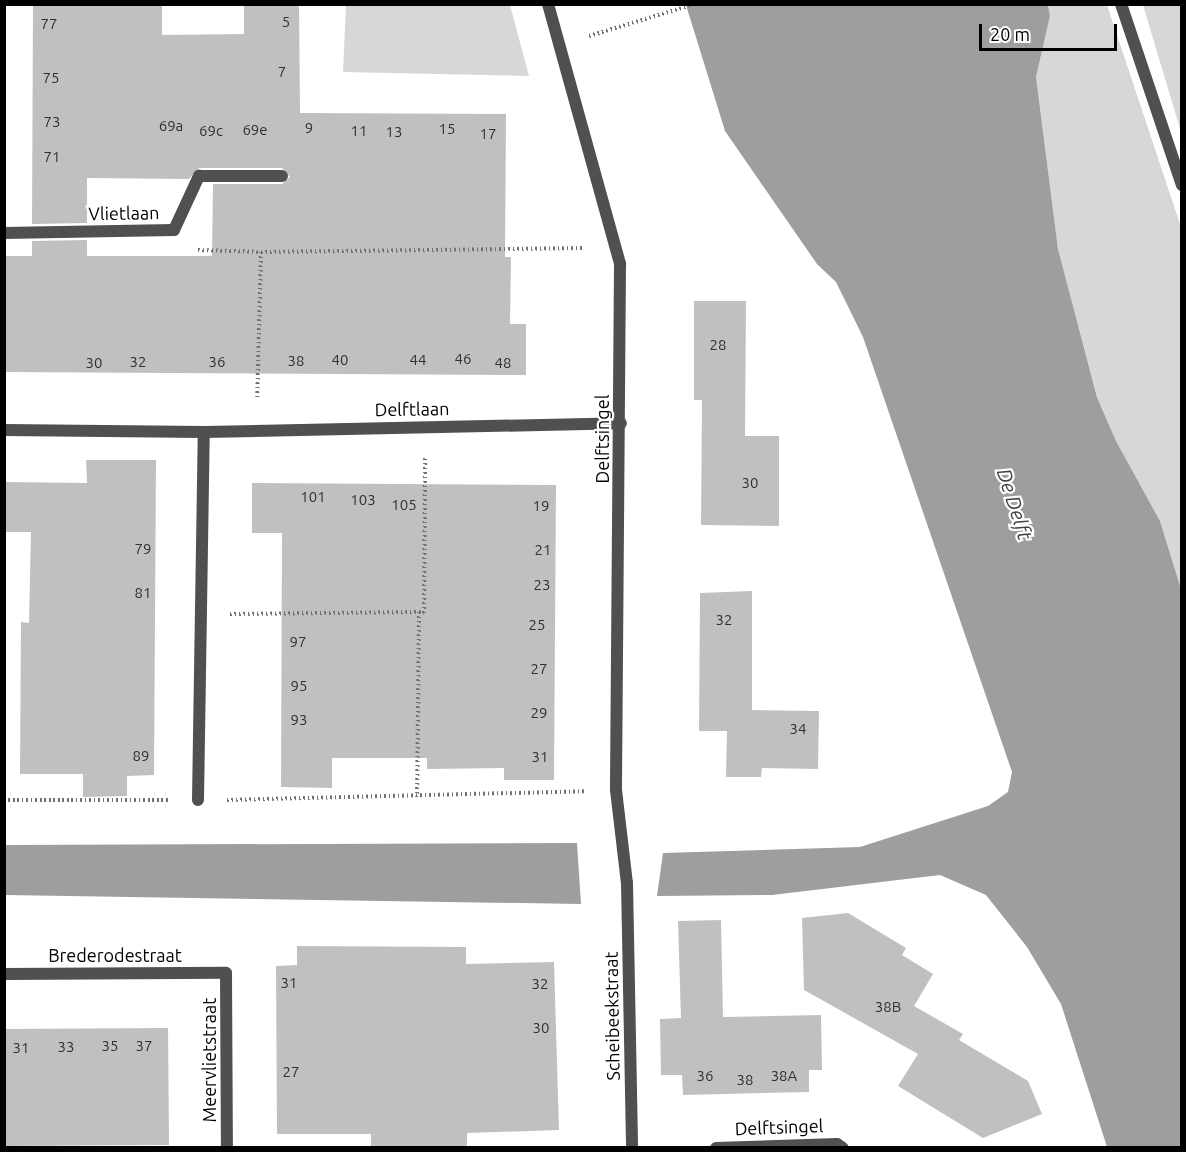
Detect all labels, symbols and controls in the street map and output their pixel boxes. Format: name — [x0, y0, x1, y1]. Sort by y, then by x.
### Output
scale bar — [982, 12, 1120, 50]
house number: 5 — [282, 13, 290, 31]
house number: 77 — [41, 15, 57, 33]
text: 20 m — [990, 24, 1030, 44]
house number: 7 — [278, 63, 286, 81]
house number: 75 — [43, 69, 59, 87]
house number: 73 — [44, 113, 60, 131]
house number: 69a — [159, 117, 183, 135]
house number: 9 — [305, 119, 313, 137]
house number: 15 — [439, 120, 455, 138]
house number: 69e — [242, 121, 268, 139]
house number: 69c — [199, 122, 223, 140]
house number: 11 — [351, 122, 367, 140]
house number: 13 — [386, 123, 402, 141]
house number: 17 — [480, 125, 496, 143]
house number: 71 — [44, 148, 60, 166]
street label: Vlietlaan — [88, 202, 160, 224]
house number: 28 — [710, 336, 726, 354]
house number: 46 — [455, 350, 471, 368]
house number: 40 — [332, 351, 348, 369]
house number: 44 — [410, 351, 426, 369]
house number: 38 — [288, 352, 304, 370]
house number: 32 — [130, 353, 146, 371]
house number: 36 — [209, 353, 225, 371]
house number: 30 — [86, 354, 102, 372]
house number: 48 — [495, 354, 511, 372]
street label: Delftsingel — [591, 395, 613, 483]
street label: Delftlaan — [374, 398, 450, 420]
water label: De Delft — [992, 465, 1038, 543]
house number: 30 — [742, 474, 758, 492]
house number: 101 — [300, 488, 326, 506]
house number: 103 — [350, 491, 376, 509]
house number: 105 — [391, 496, 417, 514]
house number: 19 — [533, 497, 549, 515]
house number: 79 — [135, 540, 151, 558]
house number: 21 — [535, 541, 551, 559]
house number: 23 — [534, 576, 550, 594]
house number: 81 — [135, 584, 151, 602]
house number: 32 — [716, 611, 732, 629]
house number: 25 — [529, 616, 545, 634]
house number: 97 — [290, 633, 306, 651]
house number: 27 — [531, 660, 547, 678]
house number: 95 — [291, 677, 307, 695]
house number: 29 — [531, 704, 547, 722]
house number: 93 — [291, 711, 307, 729]
house number: 34 — [790, 720, 806, 738]
house number: 89 — [133, 747, 149, 765]
house number: 31 — [532, 748, 548, 766]
street label: Brederodestraat — [48, 944, 182, 966]
street label: Scheibeekstraat — [600, 951, 624, 1081]
house number: 31 — [281, 974, 297, 992]
house number: 32 — [532, 975, 548, 993]
street label: Meervlietstraat — [198, 998, 220, 1122]
house number: 38B — [875, 998, 901, 1016]
house number: 30 — [533, 1019, 549, 1037]
house number: 35 — [102, 1037, 118, 1055]
house number: 37 — [136, 1037, 152, 1055]
house number: 33 — [58, 1038, 74, 1056]
house number: 31 — [13, 1039, 29, 1057]
house number: 27 — [283, 1063, 299, 1081]
house number: 36 — [697, 1067, 713, 1085]
house number: 38A — [771, 1067, 797, 1085]
house number: 38 — [737, 1071, 753, 1089]
street label: Delftsingel — [734, 1115, 824, 1139]

